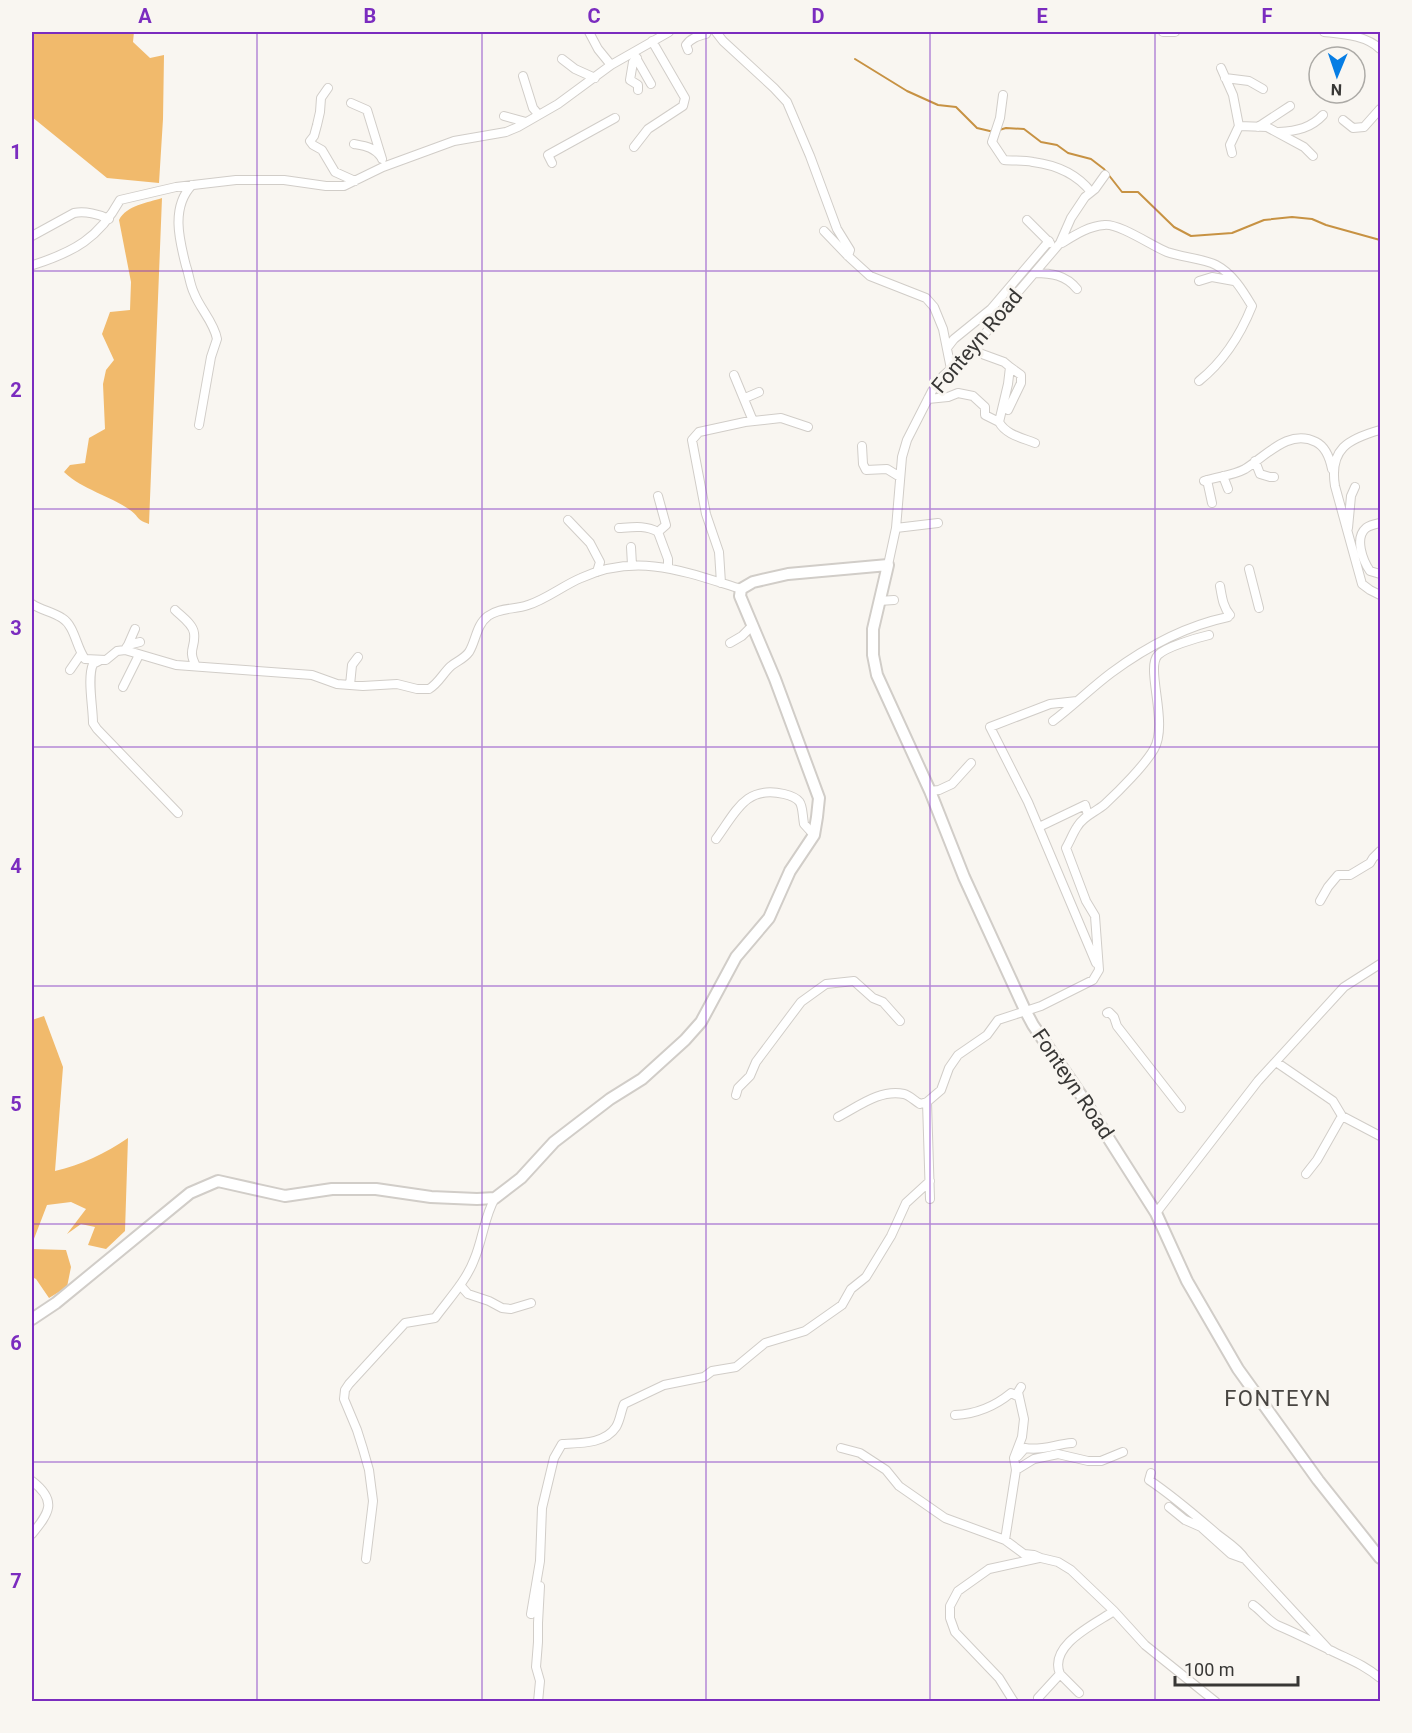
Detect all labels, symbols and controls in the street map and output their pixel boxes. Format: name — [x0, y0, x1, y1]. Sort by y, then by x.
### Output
text: A — [138, 4, 152, 28]
text: B — [364, 4, 376, 28]
text: C — [587, 4, 601, 28]
text: D — [812, 4, 825, 28]
text: E — [1036, 4, 1048, 28]
text: F — [1262, 4, 1273, 28]
north arrow — [1307, 45, 1367, 105]
text: N — [1331, 80, 1342, 99]
text: 1 — [10, 140, 22, 164]
street label: Fonteyn Road — [927, 284, 1027, 398]
text: 2 — [10, 378, 22, 402]
text: 3 — [10, 616, 22, 640]
text: 4 — [10, 854, 22, 878]
street label: Fonteyn Road — [1027, 1024, 1119, 1144]
text: 5 — [10, 1092, 22, 1116]
text: 6 — [10, 1331, 22, 1355]
district label: FONTEYN — [1224, 1386, 1332, 1411]
text: 7 — [10, 1569, 22, 1593]
scale bar — [1175, 1649, 1298, 1687]
text: 100 m — [1184, 1659, 1235, 1680]

